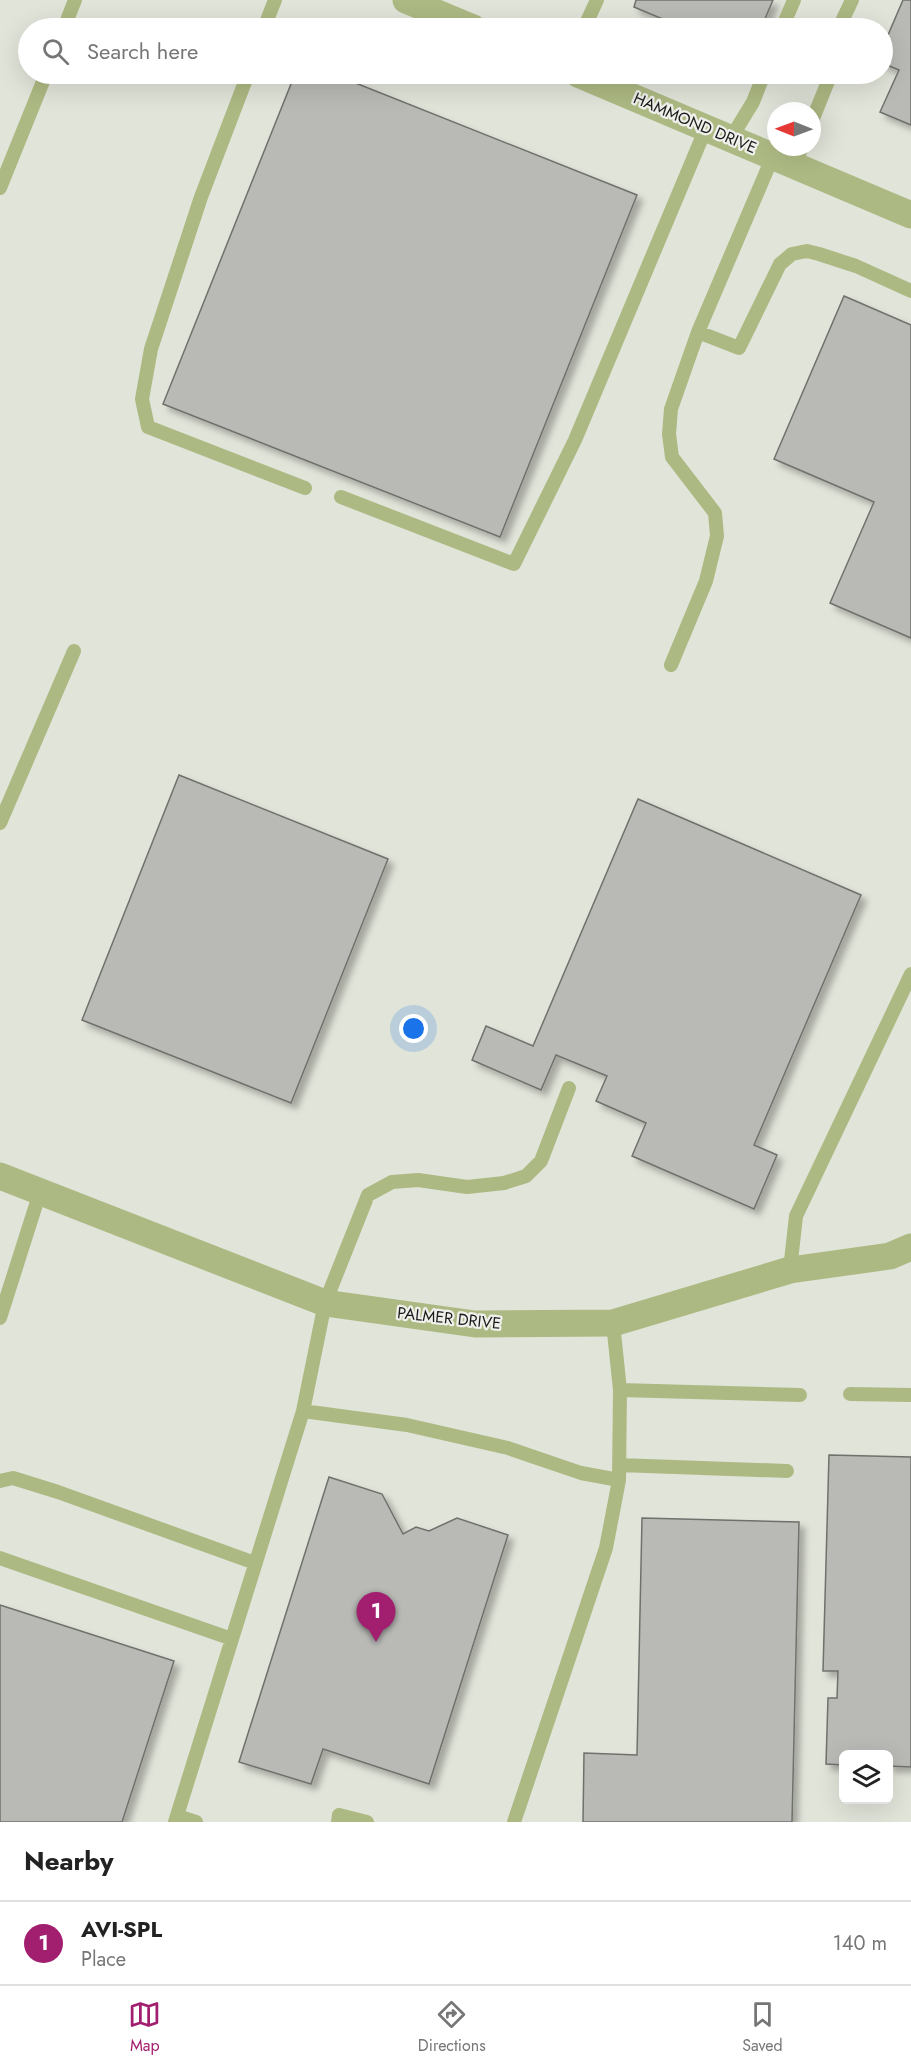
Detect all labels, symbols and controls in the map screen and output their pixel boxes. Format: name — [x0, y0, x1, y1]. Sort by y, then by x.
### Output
search box — [18, 18, 893, 84]
icon: search — [39, 35, 72, 68]
text: Search here — [87, 35, 198, 67]
street label: HAMMOND DRIVE — [630, 87, 760, 159]
north arrow — [767, 102, 821, 156]
your location — [399, 1014, 428, 1043]
street label: PALMER DRIVE — [396, 1301, 502, 1335]
pin: 1 — [356, 1592, 395, 1642]
map controls — [839, 1750, 893, 1804]
button: layers — [839, 1750, 893, 1804]
text: Nearby — [24, 1842, 113, 1880]
text: AVI-SPL — [81, 1913, 162, 1945]
text: 1 — [38, 1929, 49, 1958]
text: 140 m — [833, 1929, 887, 1958]
text: Place — [81, 1945, 126, 1974]
tab: Map — [128, 1998, 161, 2057]
tab: Directions — [418, 1998, 486, 2057]
tab: Saved — [742, 1998, 783, 2057]

